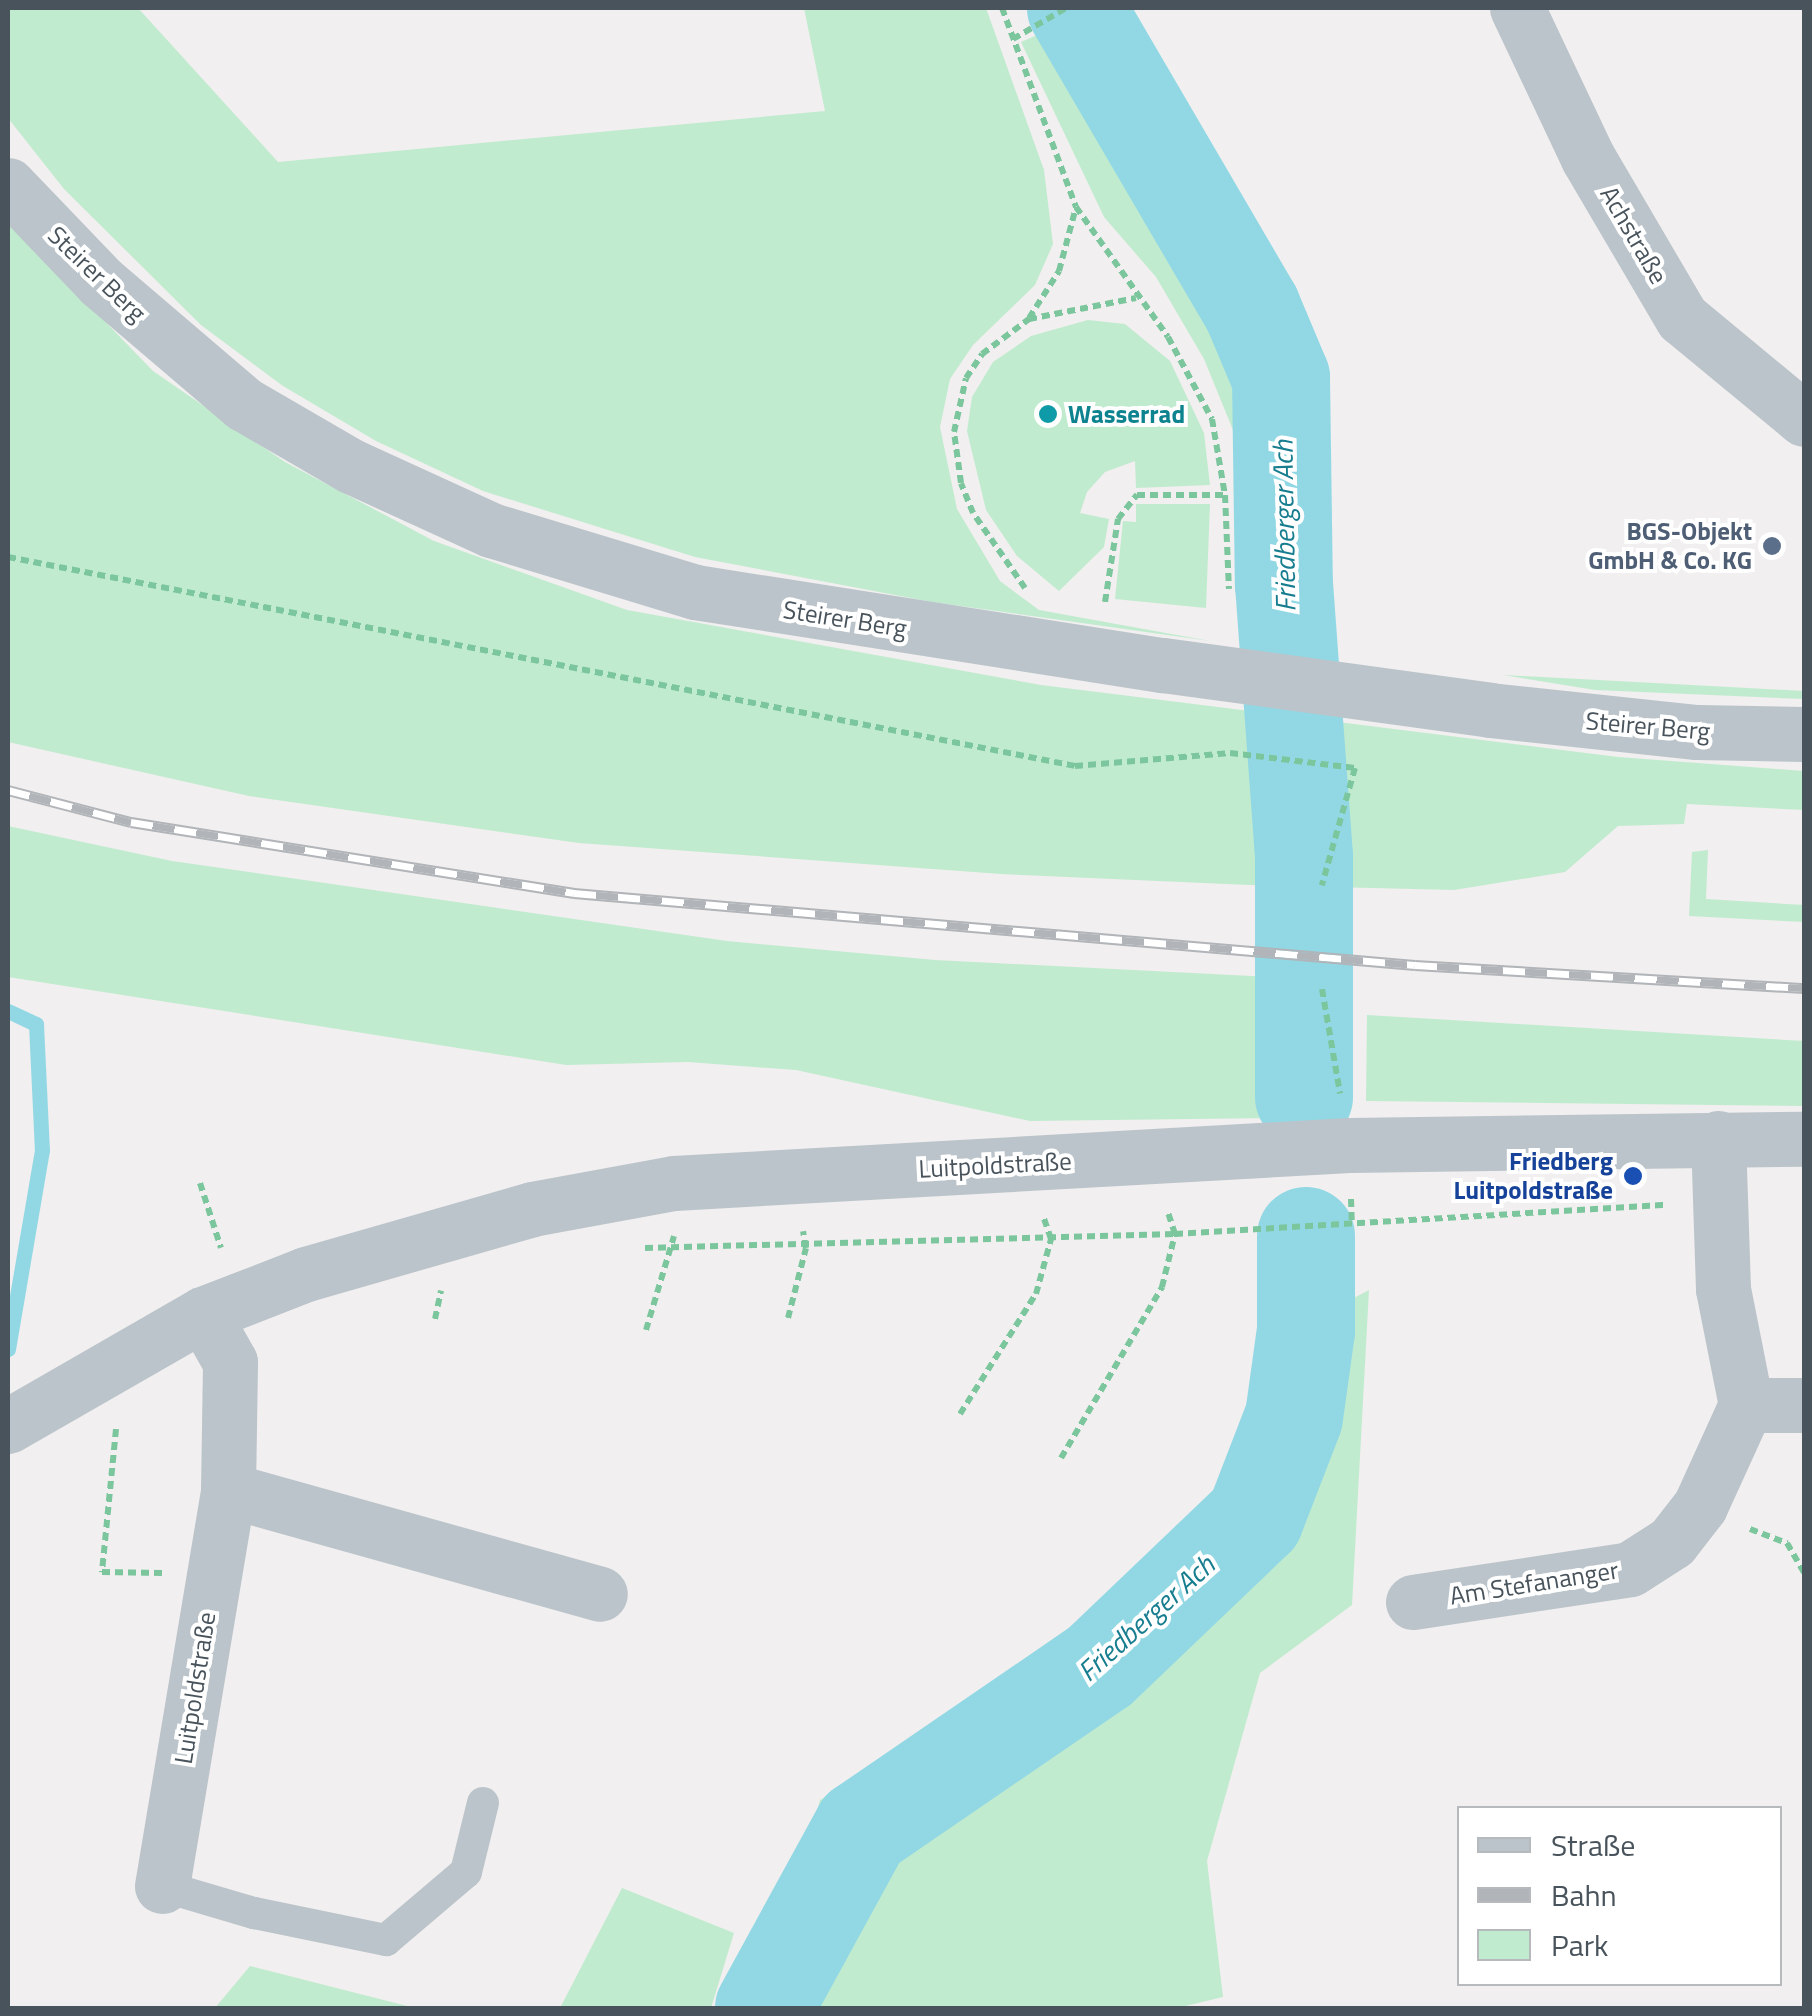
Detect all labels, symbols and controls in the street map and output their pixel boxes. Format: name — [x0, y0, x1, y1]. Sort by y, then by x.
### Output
street label: Achstraße — [1594, 181, 1674, 289]
street label: Steirer Berg — [42, 220, 152, 328]
place label: Wasserrad — [1068, 399, 1185, 429]
marker: Wasserrad — [1037, 403, 1059, 425]
water label: Friedberger Ach — [1266, 440, 1302, 612]
place label: BGS-Objekt GmbH & Co. KG — [1588, 517, 1752, 576]
marker: BGS-Objekt GmbH & Co. KG — [1761, 535, 1783, 557]
street label: Steirer Berg — [781, 594, 909, 644]
street label: Steirer Berg — [1585, 706, 1711, 746]
street label: Luitpoldstraße — [918, 1146, 1072, 1184]
place label: Friedberg Luitpoldstraße — [1453, 1147, 1613, 1206]
marker: Friedberg Luitpoldstraße — [1622, 1165, 1644, 1187]
water label: Friedberger Ach — [1071, 1548, 1221, 1688]
street label: Am Stefananger — [1448, 1555, 1620, 1611]
street label: Luitpoldstraße — [168, 1610, 222, 1766]
legend — [1457, 1806, 1782, 1986]
text: Straße — [1551, 1822, 1635, 1868]
text: Bahn — [1551, 1872, 1617, 1918]
text: Park — [1551, 1922, 1608, 1968]

